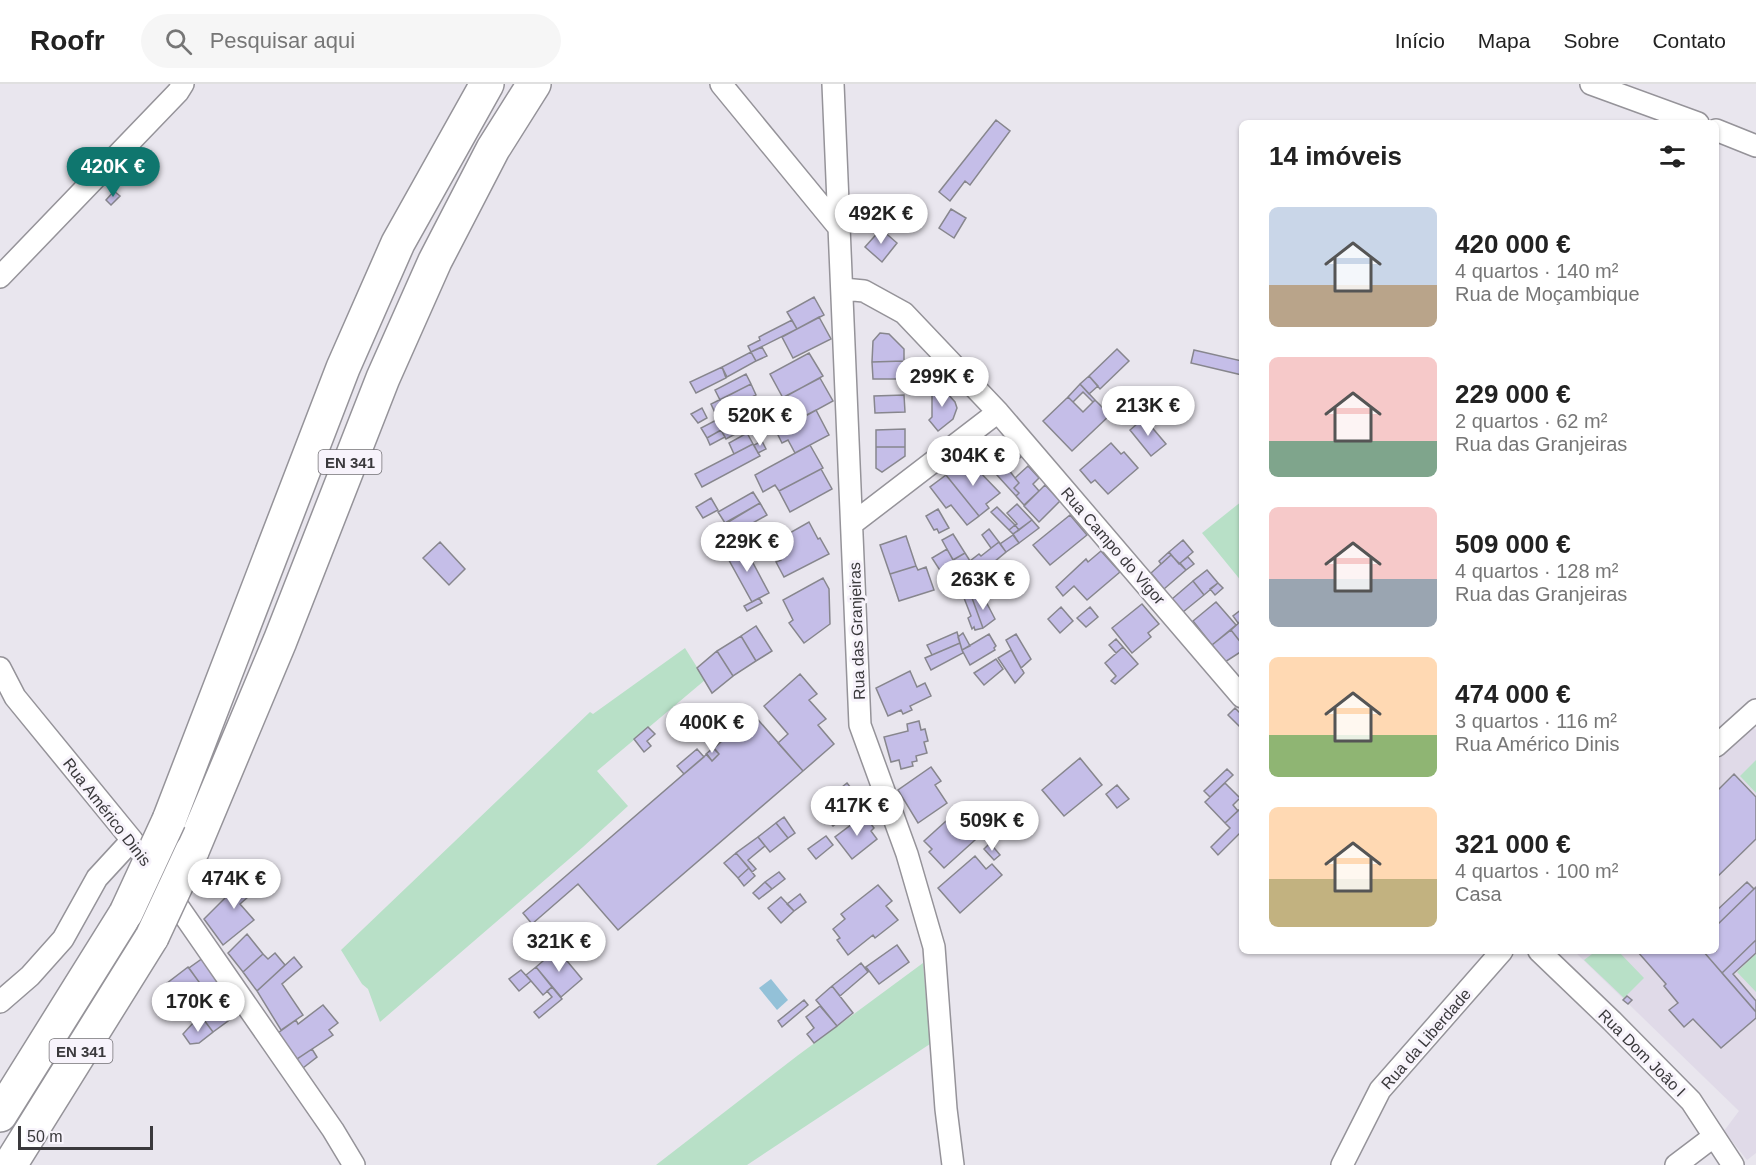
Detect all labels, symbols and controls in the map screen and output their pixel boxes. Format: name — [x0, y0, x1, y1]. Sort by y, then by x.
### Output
search box — [141, 14, 561, 68]
text: Roofr — [30, 25, 105, 56]
icon: search — [162, 25, 195, 58]
text: Pesquisar aqui — [210, 28, 355, 53]
text: Início — [1395, 29, 1445, 52]
text: Mapa — [1478, 29, 1530, 52]
text: Sobre — [1563, 29, 1619, 52]
text: Contato — [1652, 29, 1726, 52]
icon: filters — [1656, 140, 1689, 173]
text: 14 imóveis — [1269, 141, 1402, 171]
pin: 420K € — [64, 147, 162, 198]
text: 420K € — [81, 155, 145, 177]
pin: 492K € — [832, 194, 930, 245]
text: 492K € — [849, 202, 913, 224]
text: 420 000 € — [1455, 229, 1571, 259]
icon: home — [1317, 231, 1389, 303]
text: 4 quartos · 140 m² — [1455, 260, 1618, 282]
text: Rua de Moçambique — [1455, 283, 1640, 305]
pin: 299K € — [893, 357, 991, 408]
text: 299K € — [910, 365, 974, 387]
text: 229 000 € — [1455, 379, 1571, 409]
icon: home — [1317, 381, 1389, 453]
pin: 213K € — [1099, 386, 1197, 437]
text: 213K € — [1116, 394, 1180, 416]
pin: 520K € — [711, 396, 809, 447]
text: 520K € — [728, 404, 792, 426]
text: 2 quartos · 62 m² — [1455, 410, 1607, 432]
text: Rua das Granjeiras — [1455, 433, 1627, 455]
pin: 304K € — [924, 436, 1022, 487]
text: 304K € — [941, 444, 1005, 466]
road number: EN 341 — [318, 450, 382, 474]
street label: Rua Campo do Vigor — [1058, 484, 1169, 608]
pin: 229K € — [698, 522, 796, 573]
text: 509 000 € — [1455, 529, 1571, 559]
text: 229K € — [715, 530, 779, 552]
icon: home — [1317, 531, 1389, 603]
pin: 263K € — [934, 560, 1032, 611]
text: 4 quartos · 128 m² — [1455, 560, 1618, 582]
street label: Rua das Granjeiras — [846, 562, 868, 700]
text: 263K € — [951, 568, 1015, 590]
text: Rua das Granjeiras — [1455, 583, 1627, 605]
text: 474 000 € — [1455, 679, 1571, 709]
icon: home — [1317, 681, 1389, 753]
pin: 400K € — [663, 703, 761, 754]
text: 3 quartos · 116 m² — [1455, 710, 1617, 732]
text: 400K € — [680, 711, 744, 733]
text: Rua Américo Dinis — [1455, 733, 1620, 755]
street label: Rua Américo Dinis — [60, 755, 154, 869]
pin: 417K € — [808, 786, 906, 837]
text: 417K € — [825, 794, 889, 816]
pin: 509K € — [943, 801, 1041, 852]
text: 509K € — [960, 809, 1024, 831]
text: 321 000 € — [1455, 829, 1571, 859]
icon: home — [1317, 831, 1389, 903]
pin: 474K € — [185, 859, 283, 910]
text: 4 quartos · 100 m² — [1455, 860, 1618, 882]
text: 474K € — [202, 867, 266, 889]
text: Casa — [1455, 883, 1502, 905]
pin: 321K € — [510, 922, 608, 973]
text: 321K € — [527, 930, 591, 952]
pin: 170K € — [149, 982, 247, 1033]
street label: Rua da Liberdade — [1378, 985, 1474, 1093]
text: 170K € — [166, 990, 230, 1012]
street label: Rua Dom João I — [1595, 1006, 1689, 1100]
road number: EN 341 — [50, 1039, 112, 1063]
scale bar — [18, 1123, 153, 1150]
text: 50 m — [27, 1128, 63, 1145]

